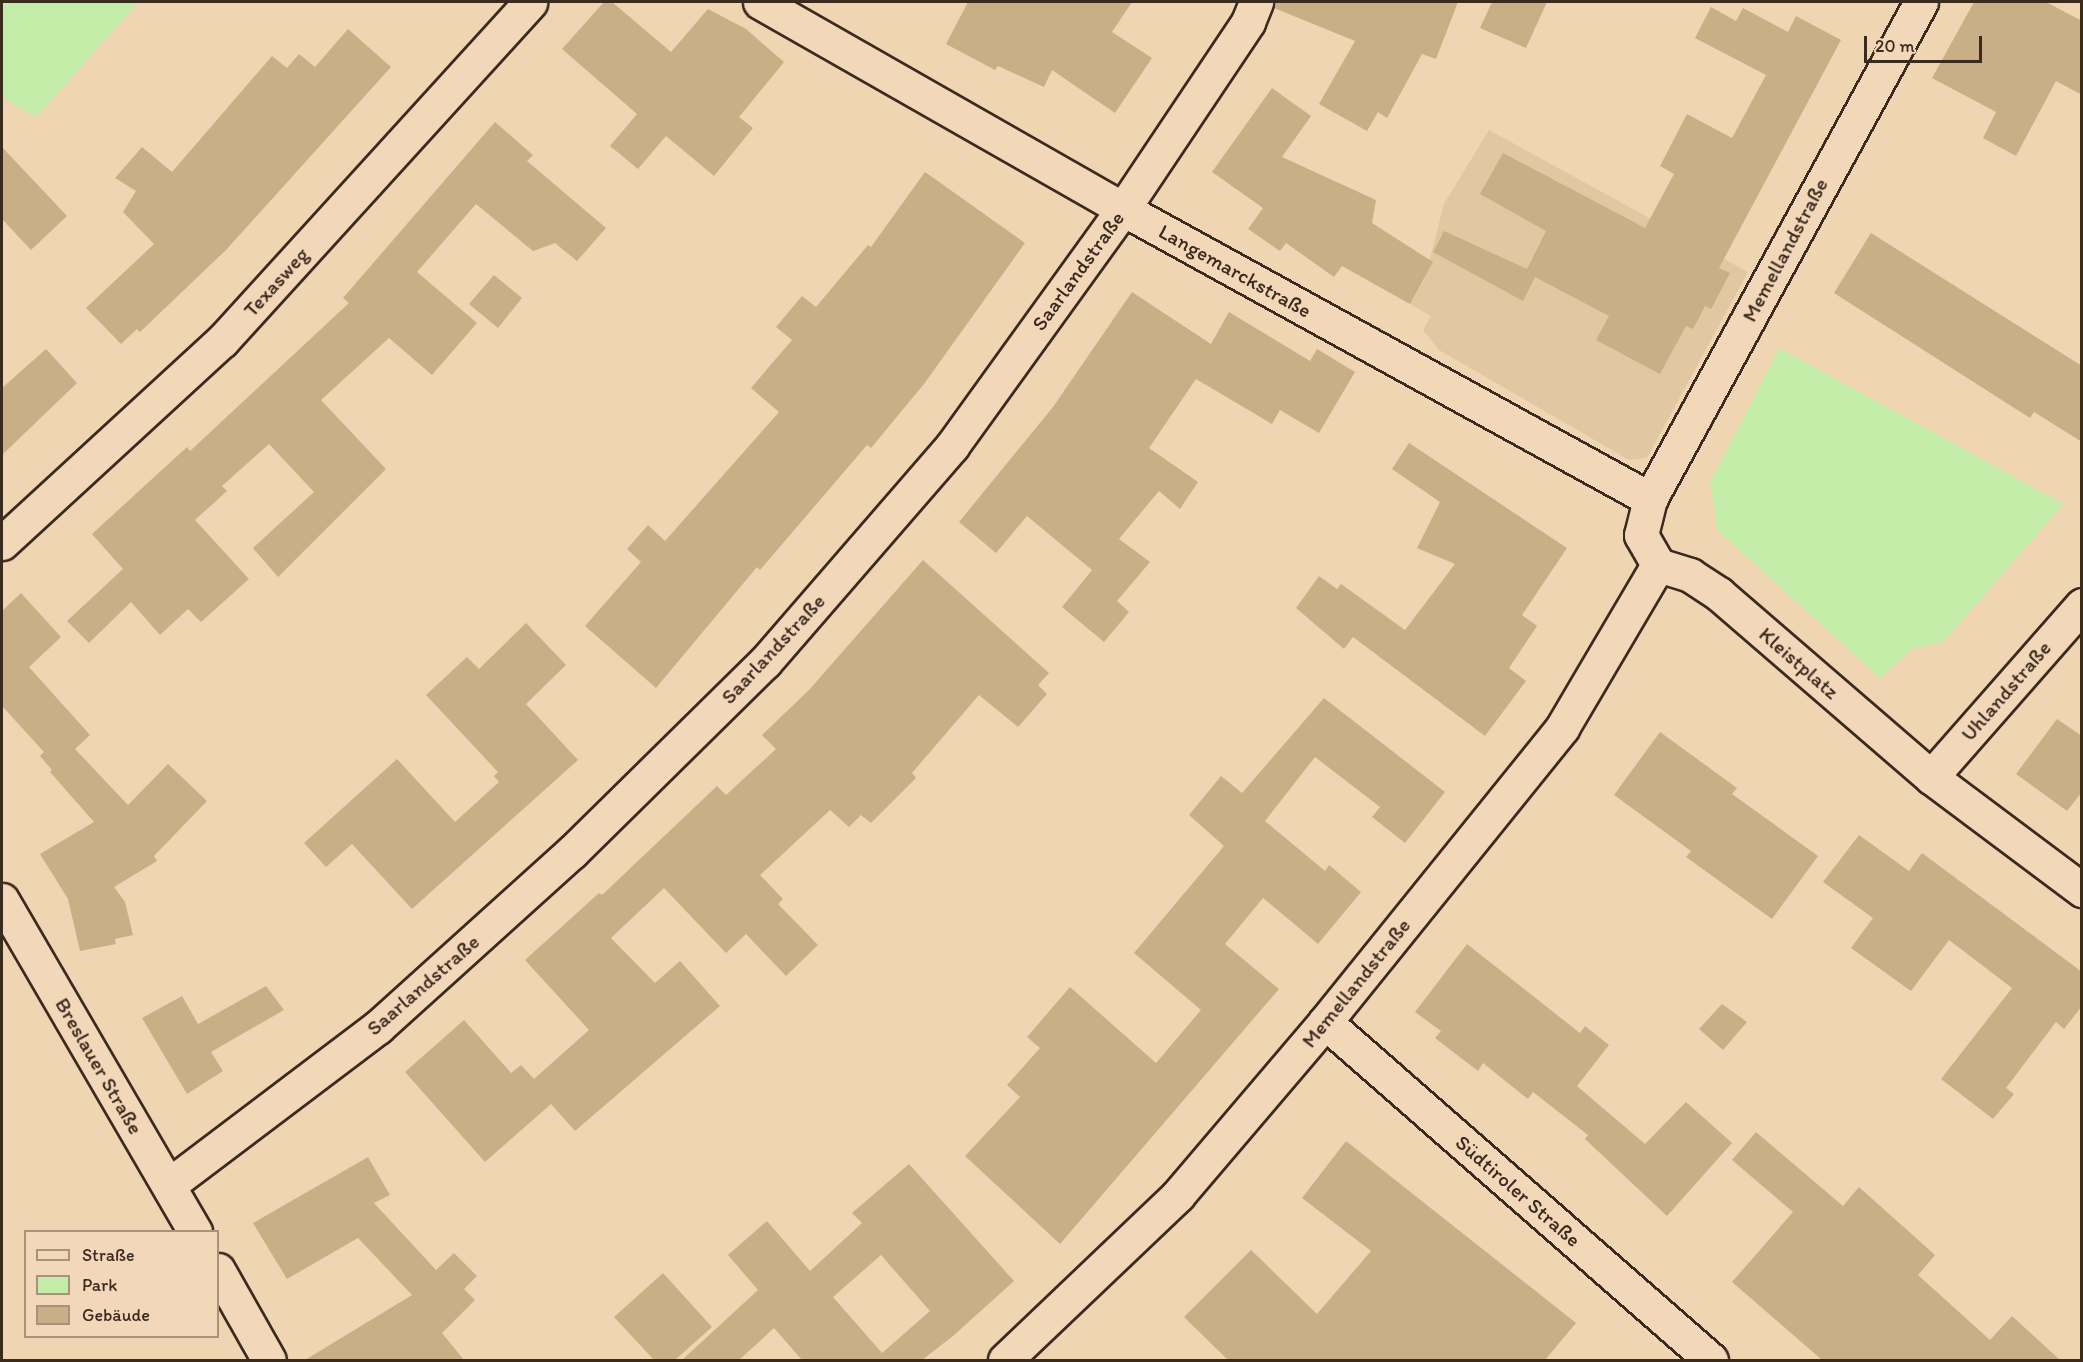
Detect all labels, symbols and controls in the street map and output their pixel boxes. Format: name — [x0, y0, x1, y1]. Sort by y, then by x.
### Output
scale bar — [1867, 24, 1986, 62]
text: 20 m — [1875, 35, 1915, 57]
street label: Memellandstraße — [1737, 174, 1833, 326]
street label: Saarlandstraße — [1026, 207, 1130, 335]
street label: Langemarckstraße — [1154, 219, 1316, 323]
street label: Texasweg — [238, 242, 314, 322]
street label: Saarlandstraße — [716, 589, 830, 709]
street label: Kleistplatz — [1754, 621, 1844, 705]
street label: Uhlandstraße — [1956, 636, 2056, 746]
street label: Memellandstraße — [1296, 913, 1416, 1053]
street label: Saarlandstraße — [361, 929, 485, 1041]
street label: Breslauer Straße — [50, 993, 148, 1139]
street label: Südtiroler Straße — [1450, 1130, 1586, 1252]
legend — [24, 1230, 219, 1338]
text: Straße — [82, 1244, 135, 1266]
text: Park — [82, 1274, 117, 1296]
text: Gebäude — [82, 1304, 150, 1326]

